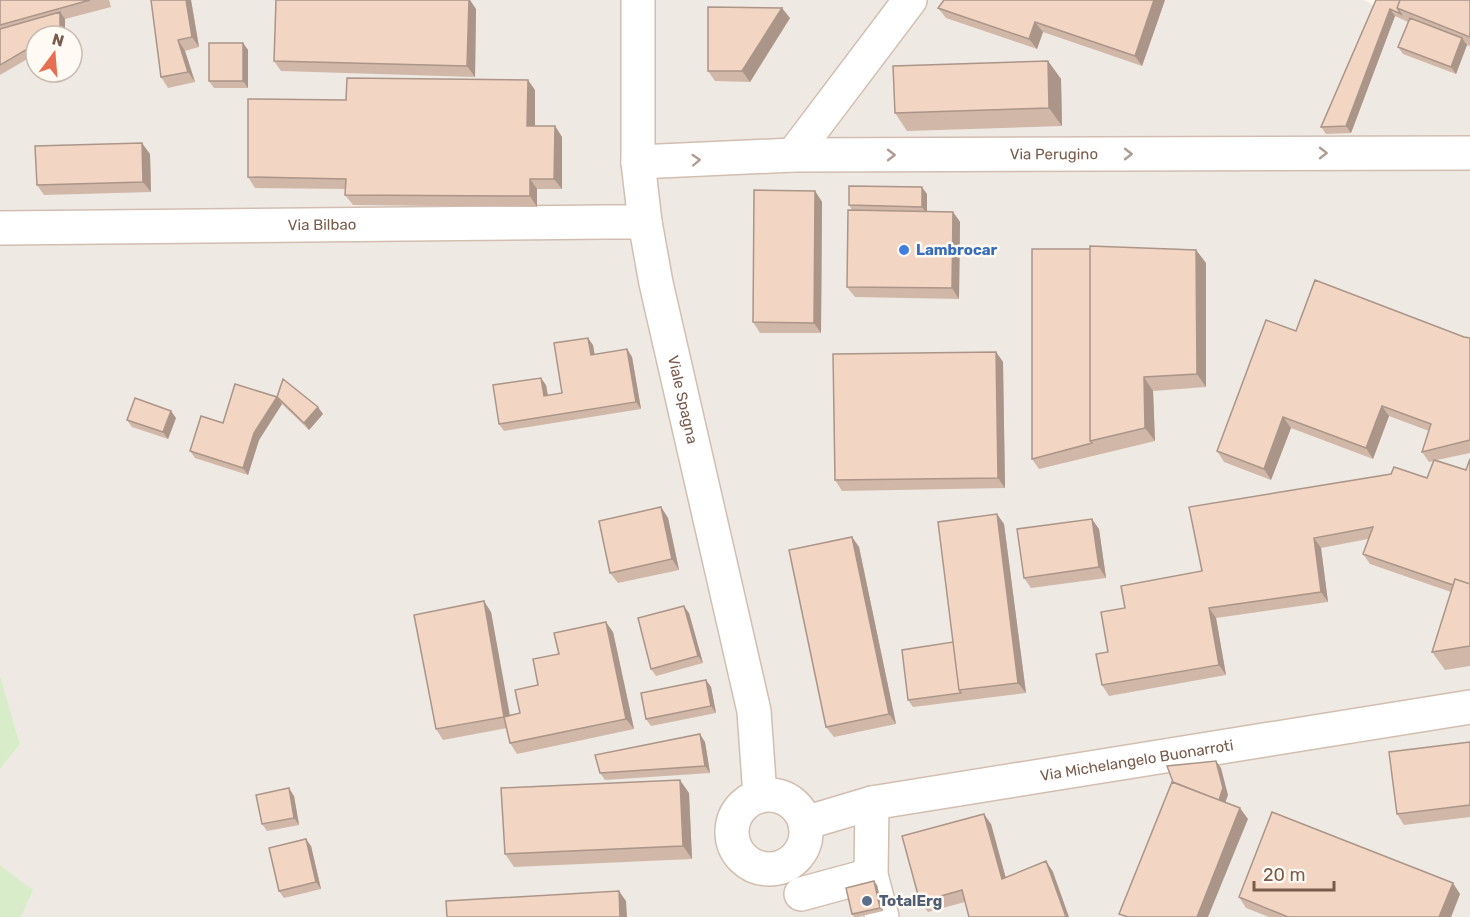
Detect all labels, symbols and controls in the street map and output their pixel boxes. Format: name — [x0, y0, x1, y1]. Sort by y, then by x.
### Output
north arrow — [24, 24, 84, 84]
text: N — [50, 29, 66, 51]
street label: Via Perugino — [1010, 145, 1098, 163]
one-way arrow — [1318, 147, 1327, 159]
one-way arrow — [1123, 148, 1132, 160]
one-way arrow — [886, 149, 895, 161]
one-way arrow — [691, 153, 700, 166]
street label: Via Bilbao — [288, 215, 356, 234]
place label: Lambrocar — [916, 241, 998, 259]
marker: Lambrocar — [897, 243, 911, 257]
street label: Viale Spagna — [664, 354, 702, 446]
street label: Via Michelangelo Buonarroti — [1039, 736, 1235, 785]
scale bar — [1254, 854, 1334, 892]
text: 20 m — [1263, 864, 1305, 886]
place label: TotalErg — [879, 892, 942, 910]
marker: TotalErg — [860, 894, 874, 908]

